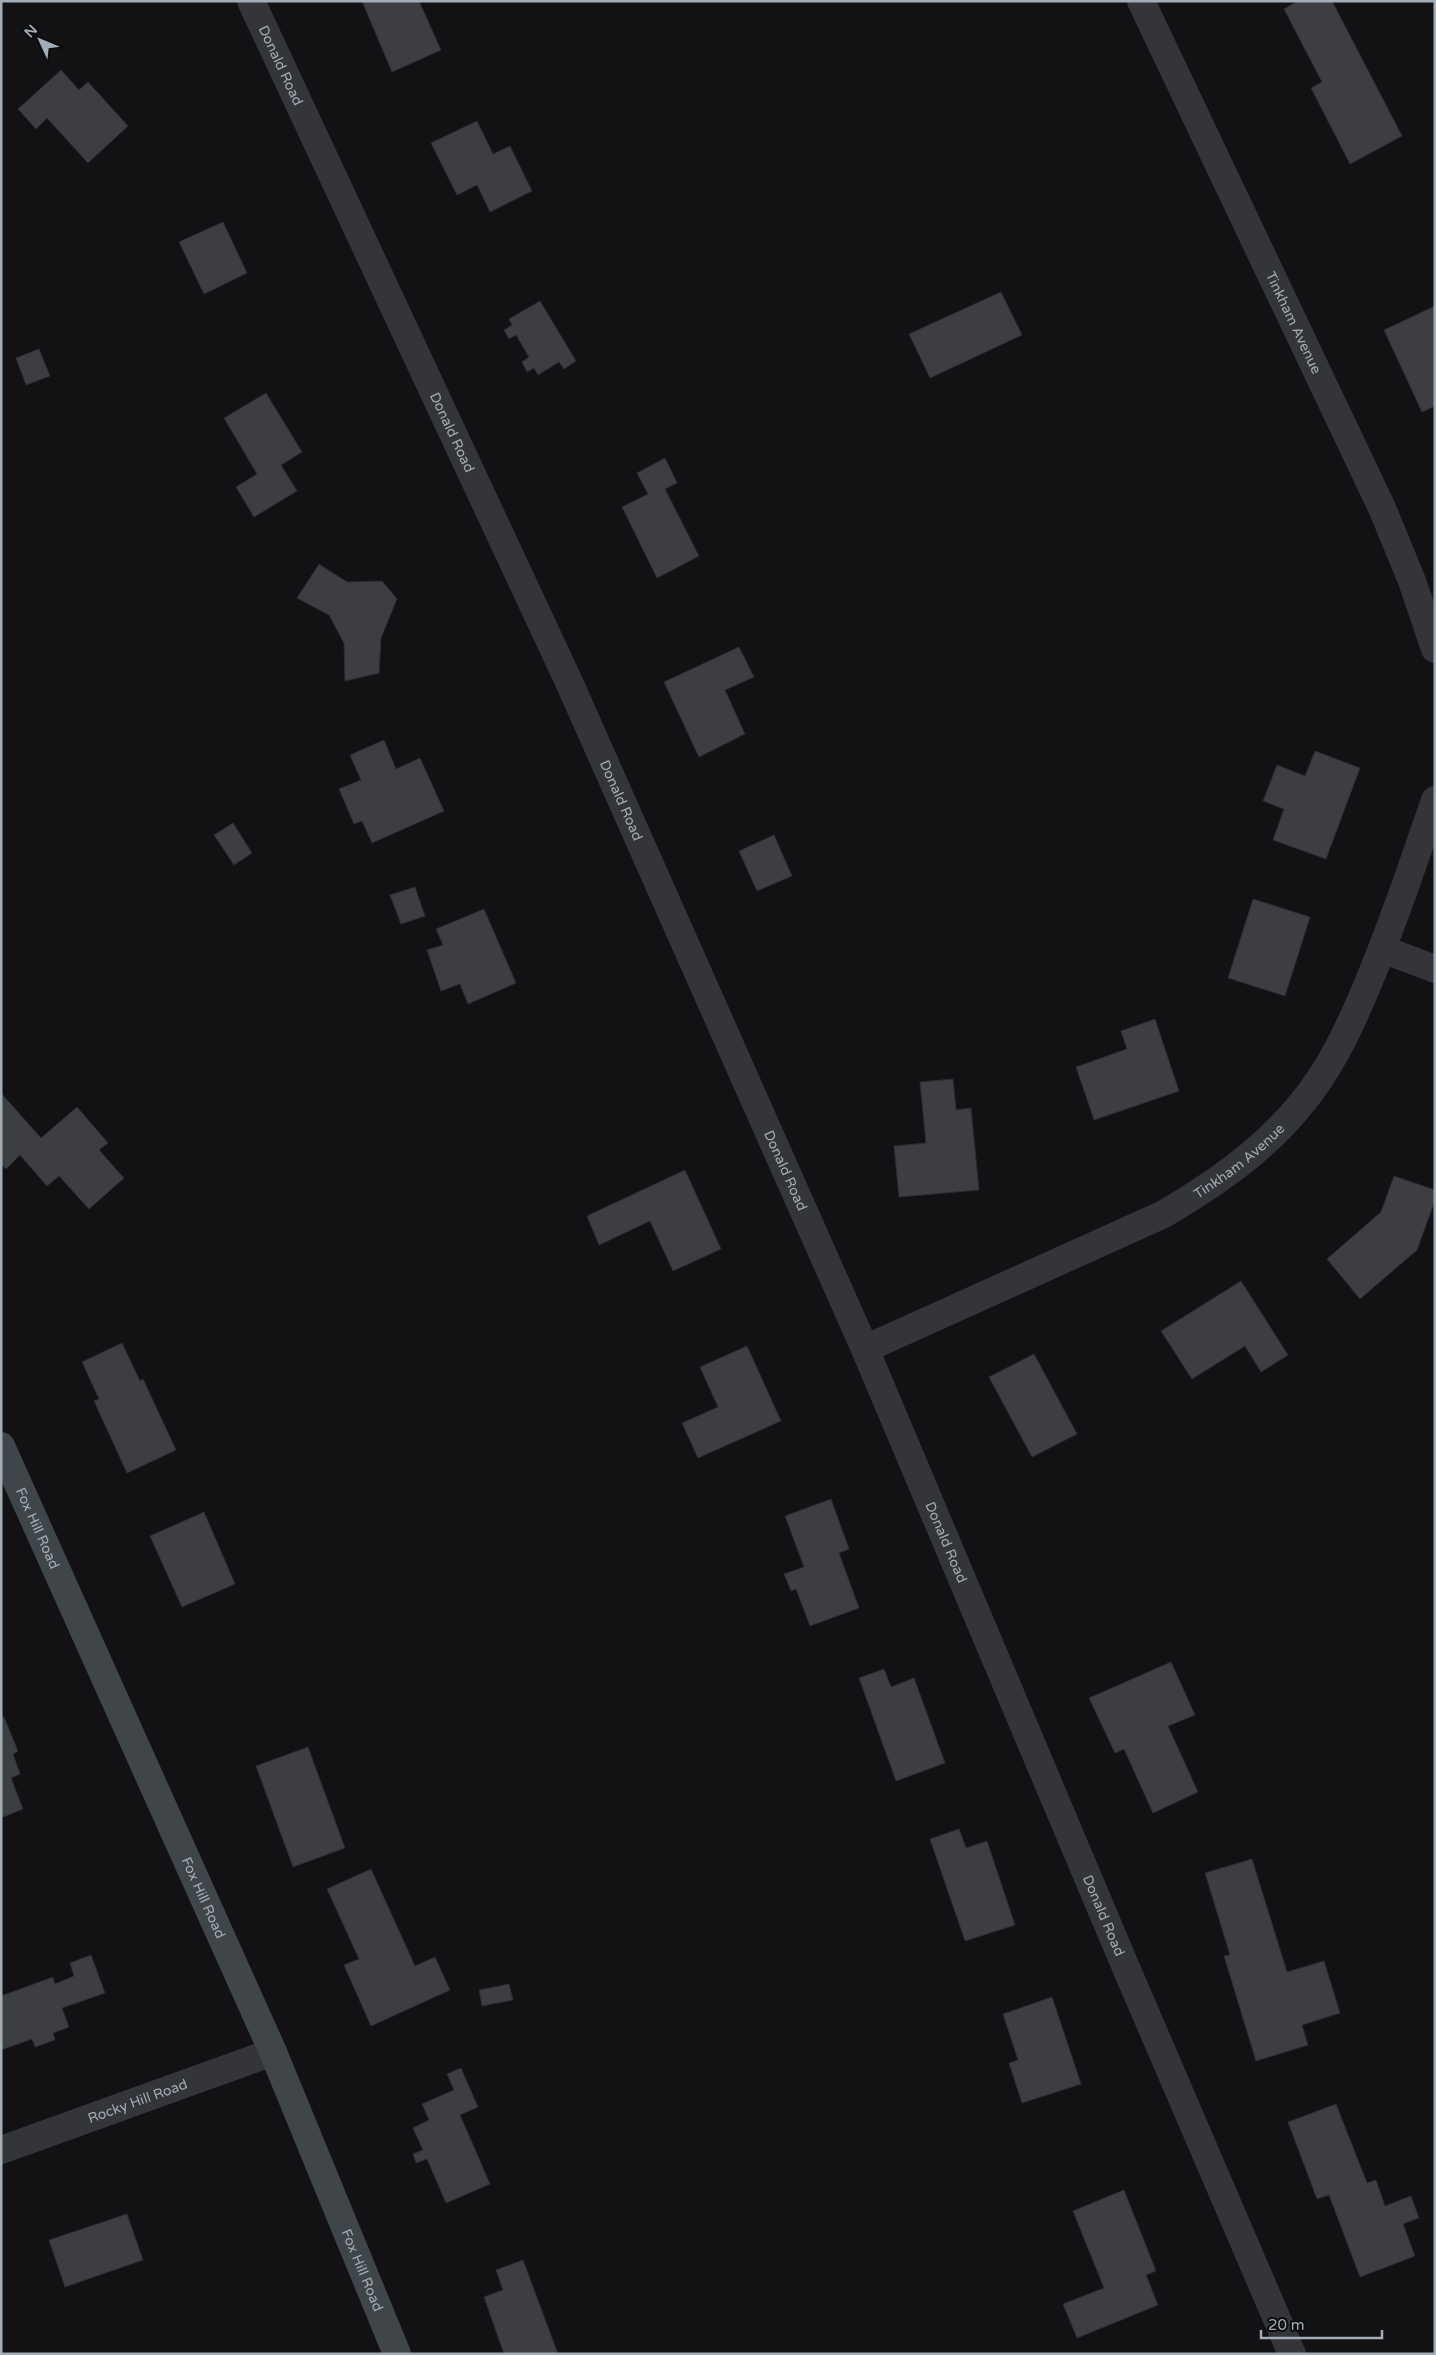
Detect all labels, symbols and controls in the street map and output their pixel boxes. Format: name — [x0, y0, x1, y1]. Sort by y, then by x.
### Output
north arrow — [15, 15, 65, 65]
text: N — [21, 21, 41, 41]
street label: Donald Road — [255, 23, 307, 108]
street label: Tinkham Avenue — [1262, 269, 1325, 377]
street label: Donald Road — [426, 390, 478, 475]
street label: Donald Road — [596, 758, 646, 843]
street label: Tinkham Avenue — [1191, 1120, 1288, 1203]
street label: Donald Road — [760, 1128, 811, 1214]
street label: Fox Hill Road — [12, 1485, 63, 1572]
street label: Donald Road — [921, 1499, 971, 1585]
street label: Fox Hill Road — [178, 1854, 229, 1941]
street label: Donald Road — [1079, 1872, 1128, 1959]
street label: Rocky Hill Road — [86, 2076, 190, 2127]
street label: Fox Hill Road — [338, 2227, 387, 2314]
scale bar — [1261, 2308, 1382, 2340]
text: 20 m — [1268, 2316, 1305, 2334]

